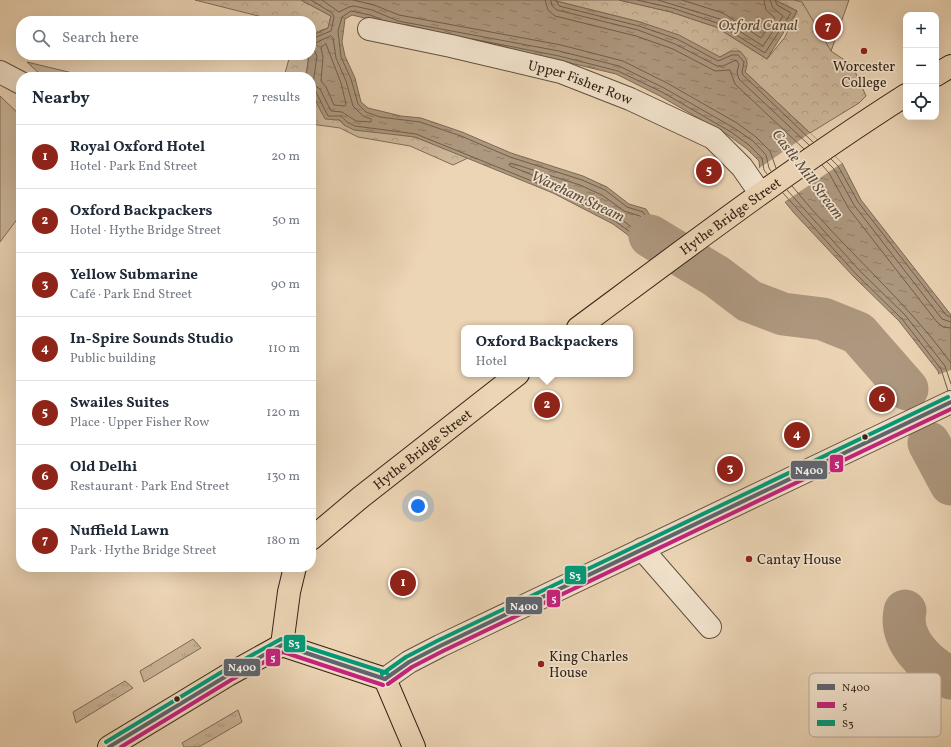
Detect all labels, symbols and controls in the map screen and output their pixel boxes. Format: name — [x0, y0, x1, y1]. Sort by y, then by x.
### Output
pin: 7 — [815, 12, 841, 42]
map controls — [903, 12, 939, 120]
button: + — [903, 12, 939, 48]
search box — [16, 16, 316, 60]
water label: Oxford Canal — [718, 16, 798, 37]
icon: search — [30, 27, 52, 49]
text: Search here — [62, 28, 139, 49]
marker: Worcester College — [859, 46, 869, 56]
button: − — [903, 48, 939, 84]
street label: Upper Fisher Row — [526, 56, 635, 110]
place label: Worcester College — [833, 58, 895, 93]
button: locate — [903, 84, 939, 120]
text: Nearby — [32, 87, 90, 110]
text: 7 results — [253, 89, 300, 107]
water label: Castle Mill Stream — [766, 126, 848, 225]
text: Royal Oxford Hotel — [70, 137, 205, 158]
text: 1 — [42, 148, 48, 166]
text: 20 m — [271, 148, 300, 166]
pin: 5 — [696, 156, 722, 186]
text: Hotel · Park End Street — [70, 158, 198, 176]
water label: Wareham Stream — [527, 166, 628, 228]
street label: Hythe Bridge Street — [677, 174, 786, 260]
text: Oxford Backpackers — [70, 201, 213, 222]
text: 2 — [42, 212, 48, 230]
text: 50 m — [272, 212, 300, 230]
text: Hotel · Hythe Bridge Street — [70, 222, 221, 240]
text: Yellow Submarine — [70, 265, 198, 286]
text: 3 — [42, 276, 48, 294]
text: 90 m — [271, 276, 300, 294]
text: Café · Park End Street — [70, 286, 192, 304]
popup — [461, 325, 633, 377]
text: In-Spire Sounds Studio — [70, 329, 233, 350]
text: Oxford Backpackers — [476, 332, 618, 353]
text: 4 — [41, 340, 49, 358]
text: 110 m — [268, 340, 300, 358]
text: Public building — [70, 350, 156, 368]
text: Hotel — [476, 353, 507, 371]
pin: 6 — [869, 384, 895, 414]
pin: 2 — [534, 390, 560, 420]
text: Swailes Suites — [70, 393, 169, 414]
text: 5 — [42, 404, 48, 422]
text: 120 m — [266, 404, 300, 422]
street label: Hythe Bridge Street — [370, 405, 477, 495]
text: Place · Upper Fisher Row — [70, 414, 209, 432]
pin: 4 — [784, 420, 810, 450]
unlabelled marker — [860, 432, 870, 442]
pin: 3 — [717, 454, 743, 484]
line badge: 5 — [829, 454, 844, 473]
text: Old Delhi — [70, 457, 137, 478]
text: 5 — [834, 457, 840, 472]
line badge: N400 — [790, 460, 828, 480]
text: N400 — [795, 464, 823, 479]
text: 6 — [41, 468, 49, 486]
text: 130 m — [267, 468, 300, 486]
text: Restaurant · Park End Street — [70, 478, 229, 496]
your location — [408, 496, 428, 516]
text: Nuffield Lawn — [70, 521, 169, 542]
text: 7 — [42, 532, 48, 550]
text: 180 m — [266, 532, 300, 550]
text: Park · Hythe Bridge Street — [70, 542, 216, 560]
place label: Cantay House — [757, 551, 842, 570]
marker: Cantay House — [744, 554, 754, 564]
line badge: S3 — [564, 565, 587, 585]
pin: 1 — [390, 568, 416, 598]
text: S3 — [569, 569, 581, 584]
line badge: 5 — [546, 589, 561, 608]
text: 5 — [551, 592, 557, 607]
line badge: N400 — [505, 596, 543, 615]
text: N400 — [510, 600, 538, 615]
line badge: S3 — [283, 634, 306, 653]
text: S3 — [288, 637, 300, 652]
line badge: 5 — [265, 648, 281, 667]
place label: King Charles House — [549, 648, 628, 683]
text: 5 — [270, 651, 276, 666]
line badge: N400 — [223, 658, 261, 677]
marker: King Charles House — [536, 659, 546, 669]
text: N400 — [228, 661, 256, 676]
legend — [809, 673, 941, 737]
text: N400 — [842, 681, 870, 696]
unlabelled marker — [172, 694, 182, 704]
text: 5 — [842, 699, 847, 714]
text: S3 — [842, 717, 854, 732]

